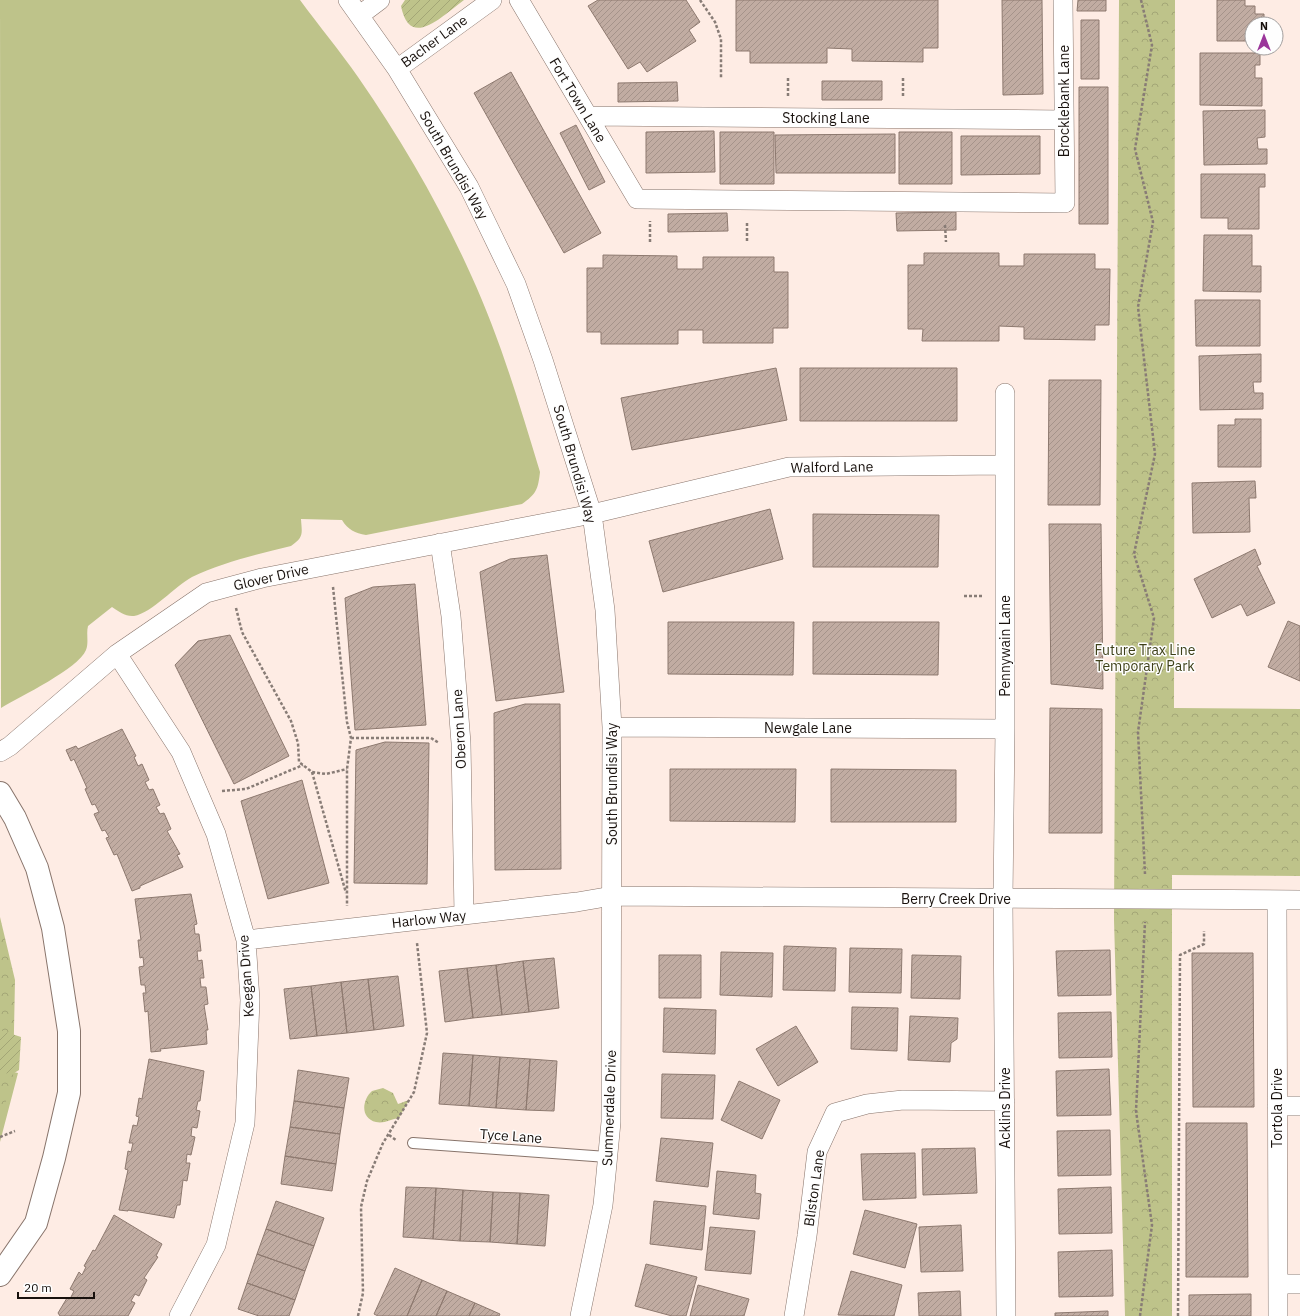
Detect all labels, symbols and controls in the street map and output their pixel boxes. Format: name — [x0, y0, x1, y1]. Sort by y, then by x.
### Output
street label: Bacher Lane — [397, 11, 471, 71]
north arrow — [1244, 16, 1284, 56]
text: N — [1260, 19, 1268, 33]
street label: Brocklebank Lane — [1055, 45, 1073, 157]
street label: Fort Town Lane — [546, 54, 611, 146]
street label: South Brundisi Way — [416, 108, 492, 222]
street label: Stocking Lane — [782, 109, 870, 127]
street label: South Brundisi Way — [550, 403, 601, 525]
street label: Walford Lane — [791, 457, 874, 477]
street label: Glover Drive — [232, 560, 311, 594]
street label: Pennywain Lane — [996, 595, 1014, 697]
park label: Future Trax Line Temporary Park — [1095, 641, 1196, 675]
street label: Oberon Lane — [448, 688, 470, 769]
street label: Newgale Lane — [764, 719, 852, 737]
street label: South Brundisi Way — [603, 723, 621, 845]
street label: Berry Creek Drive — [901, 890, 1011, 908]
street label: Harlow Way — [391, 906, 467, 932]
street label: Keegan Drive — [234, 934, 258, 1018]
street label: Summerdale Drive — [598, 1049, 620, 1166]
street label: Acklins Drive — [996, 1067, 1014, 1149]
street label: Tortola Drive — [1268, 1068, 1286, 1148]
street label: Tyce Lane — [479, 1125, 543, 1147]
street label: Bliston Lane — [800, 1148, 828, 1228]
scale bar — [18, 1274, 94, 1300]
text: 20 m — [24, 1280, 52, 1295]

